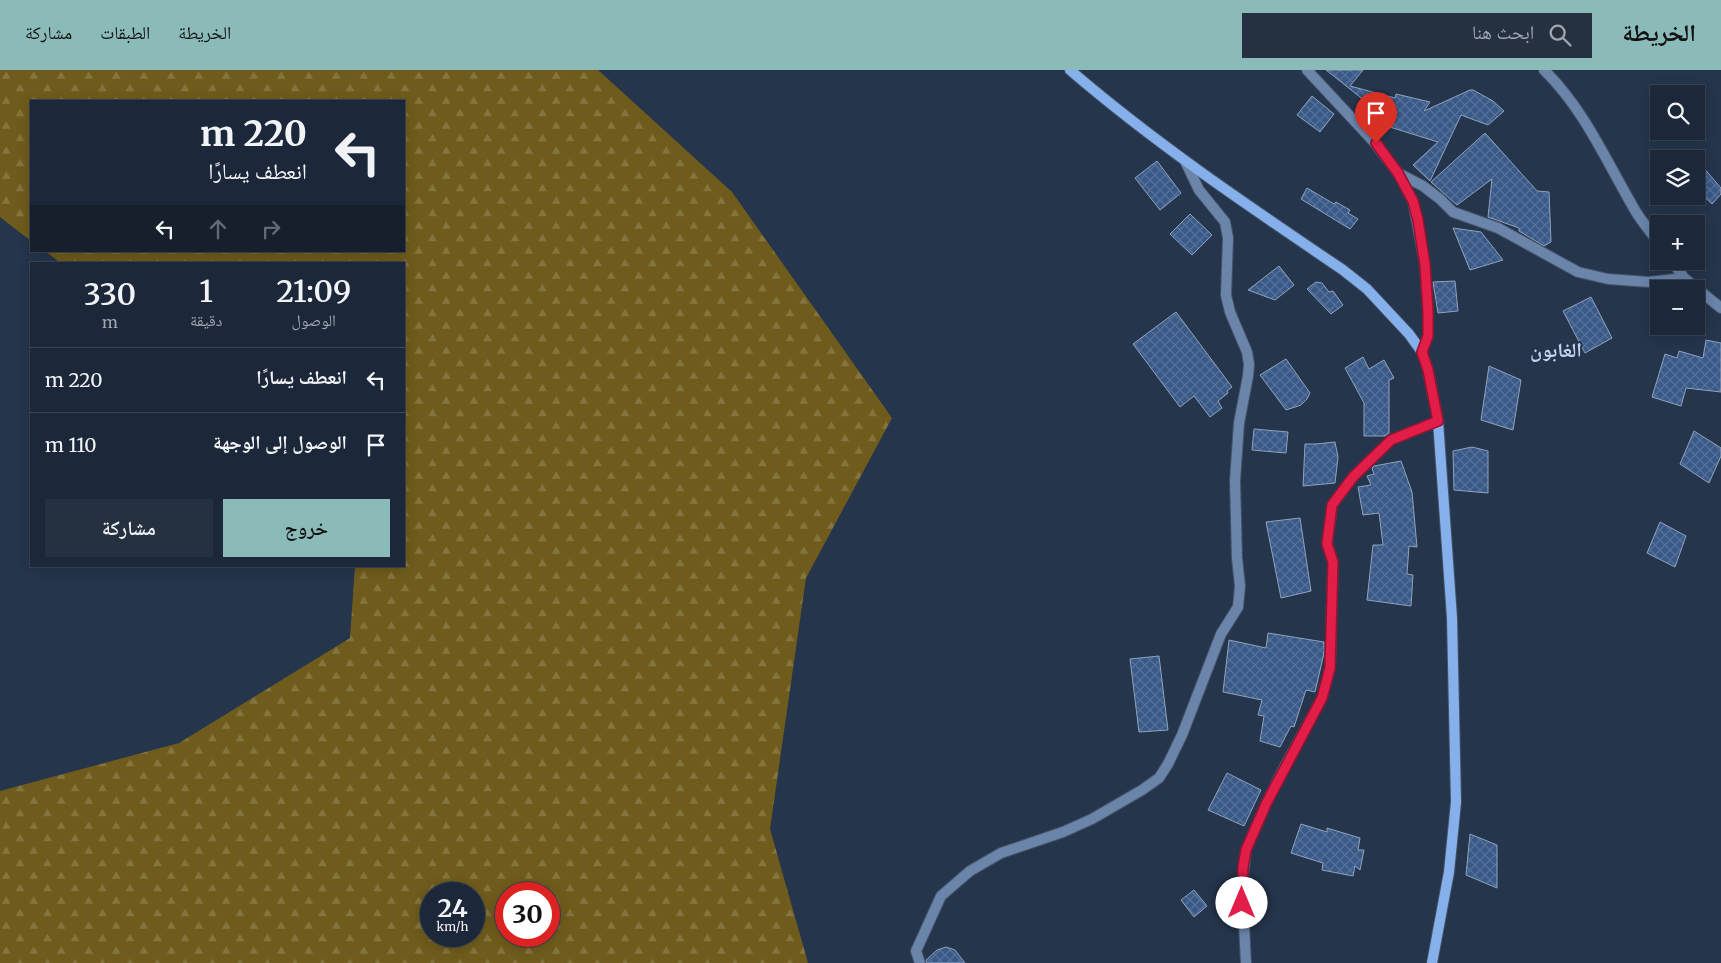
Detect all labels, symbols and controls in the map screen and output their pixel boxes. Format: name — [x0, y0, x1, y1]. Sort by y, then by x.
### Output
search box — [1242, 13, 1592, 58]
text: الخريطة — [1622, 17, 1696, 48]
text: ابحث هنا — [1472, 20, 1534, 44]
text: مشاركة — [25, 21, 72, 44]
text: الطبقات — [100, 21, 150, 44]
text: الخريطة — [178, 21, 231, 44]
icon: search — [1546, 21, 1574, 49]
map controls — [1650, 85, 1705, 335]
button: search — [1650, 85, 1705, 140]
pin — [1355, 92, 1397, 143]
icon: arrive — [1362, 99, 1390, 127]
text: 220 m — [200, 112, 307, 156]
icon: left — [325, 120, 390, 185]
button: layers — [1650, 150, 1705, 205]
text: انعطف يسارًا — [208, 157, 307, 185]
icon: left — [151, 215, 179, 243]
icon: ahead — [204, 215, 232, 243]
icon: right — [257, 215, 285, 243]
button: + — [1650, 215, 1705, 270]
text: 1 — [199, 272, 213, 310]
text: 21:09 — [276, 272, 351, 310]
text: 330 — [84, 275, 136, 313]
button: − — [1650, 280, 1705, 335]
text: دقيقة — [190, 310, 222, 330]
text: الوصول — [292, 310, 336, 330]
text: m — [102, 312, 118, 332]
district label: الغابون — [1530, 337, 1582, 362]
text: انعطف يسارًا — [256, 365, 347, 389]
icon: left — [362, 366, 390, 394]
text: 220 m — [45, 368, 102, 392]
text: الوصول إلى الوجهة — [213, 430, 347, 454]
icon: arrive — [362, 431, 390, 459]
text: 110 m — [45, 433, 96, 457]
button: مشاركة — [45, 499, 213, 557]
button: خروج — [223, 499, 390, 557]
position arrow — [1215, 876, 1267, 928]
speed limit sign: 30 — [495, 882, 560, 947]
text: 24 — [437, 892, 468, 924]
text: km/h — [437, 919, 468, 934]

